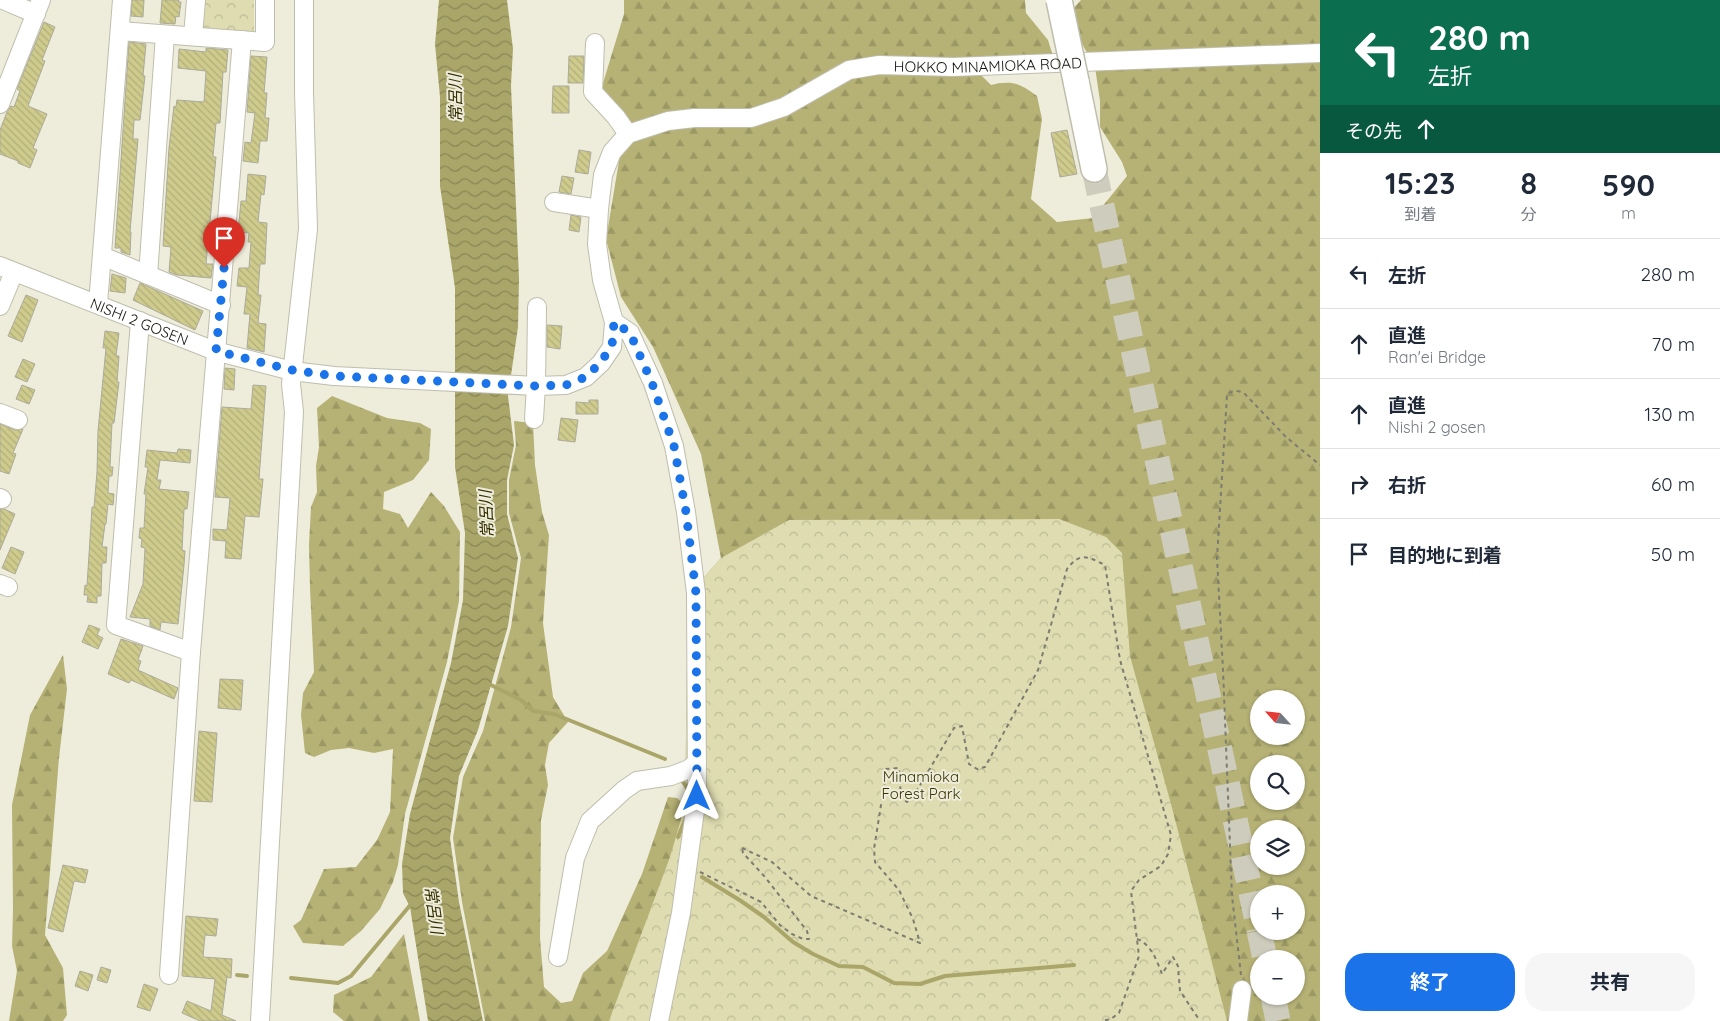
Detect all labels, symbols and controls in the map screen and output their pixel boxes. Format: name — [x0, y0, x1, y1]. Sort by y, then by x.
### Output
text: 280 m — [1428, 15, 1531, 59]
icon: left — [1345, 20, 1410, 85]
street label: HOKKO MINAMIOKA ROAD — [894, 53, 1082, 77]
text: 左折 — [1428, 62, 1472, 90]
water label: 常呂川 — [445, 72, 465, 122]
icon: ahead — [1412, 115, 1440, 143]
text: その先 — [1345, 119, 1402, 143]
text: 15:23 — [1385, 164, 1455, 202]
text: 8 — [1521, 164, 1537, 202]
text: 590 — [1602, 166, 1655, 204]
text: m — [1621, 203, 1636, 223]
text: 到着 — [1404, 204, 1436, 224]
text: 分 — [1521, 204, 1537, 224]
pin — [203, 217, 245, 268]
icon: arrive — [210, 224, 238, 252]
icon: left — [1345, 260, 1373, 288]
text: 280 m — [1640, 262, 1695, 286]
text: 左折 — [1388, 263, 1426, 287]
street label: NISHI 2 GOSEN — [88, 293, 191, 349]
text: 直進 — [1388, 323, 1426, 347]
icon: ahead — [1345, 330, 1373, 358]
text: 70 m — [1651, 332, 1695, 356]
text: Ran'ei Bridge — [1388, 347, 1486, 367]
text: 直進 — [1388, 393, 1426, 417]
icon: ahead — [1345, 400, 1373, 428]
text: 130 m — [1644, 402, 1695, 426]
text: Nishi 2 gosen — [1388, 417, 1486, 437]
icon: right — [1345, 470, 1373, 498]
text: 60 m — [1651, 472, 1695, 496]
text: 右折 — [1388, 473, 1426, 497]
water label: 常呂川 — [475, 488, 497, 538]
icon: arrive — [1345, 540, 1373, 568]
text: 50 m — [1651, 542, 1695, 566]
text: 目的地に到着 — [1388, 543, 1502, 567]
north arrow — [1250, 690, 1305, 745]
map controls — [1250, 690, 1305, 1005]
button: search — [1250, 755, 1305, 810]
park label: Minamioka Forest Park — [881, 767, 961, 803]
position arrow — [670, 769, 722, 821]
button: layers — [1250, 820, 1305, 875]
water label: 常呂川 — [421, 885, 448, 937]
button: + — [1250, 885, 1305, 940]
button: − — [1250, 950, 1305, 1005]
button: 終了 — [1345, 953, 1515, 1011]
button: 共有 — [1525, 953, 1695, 1011]

